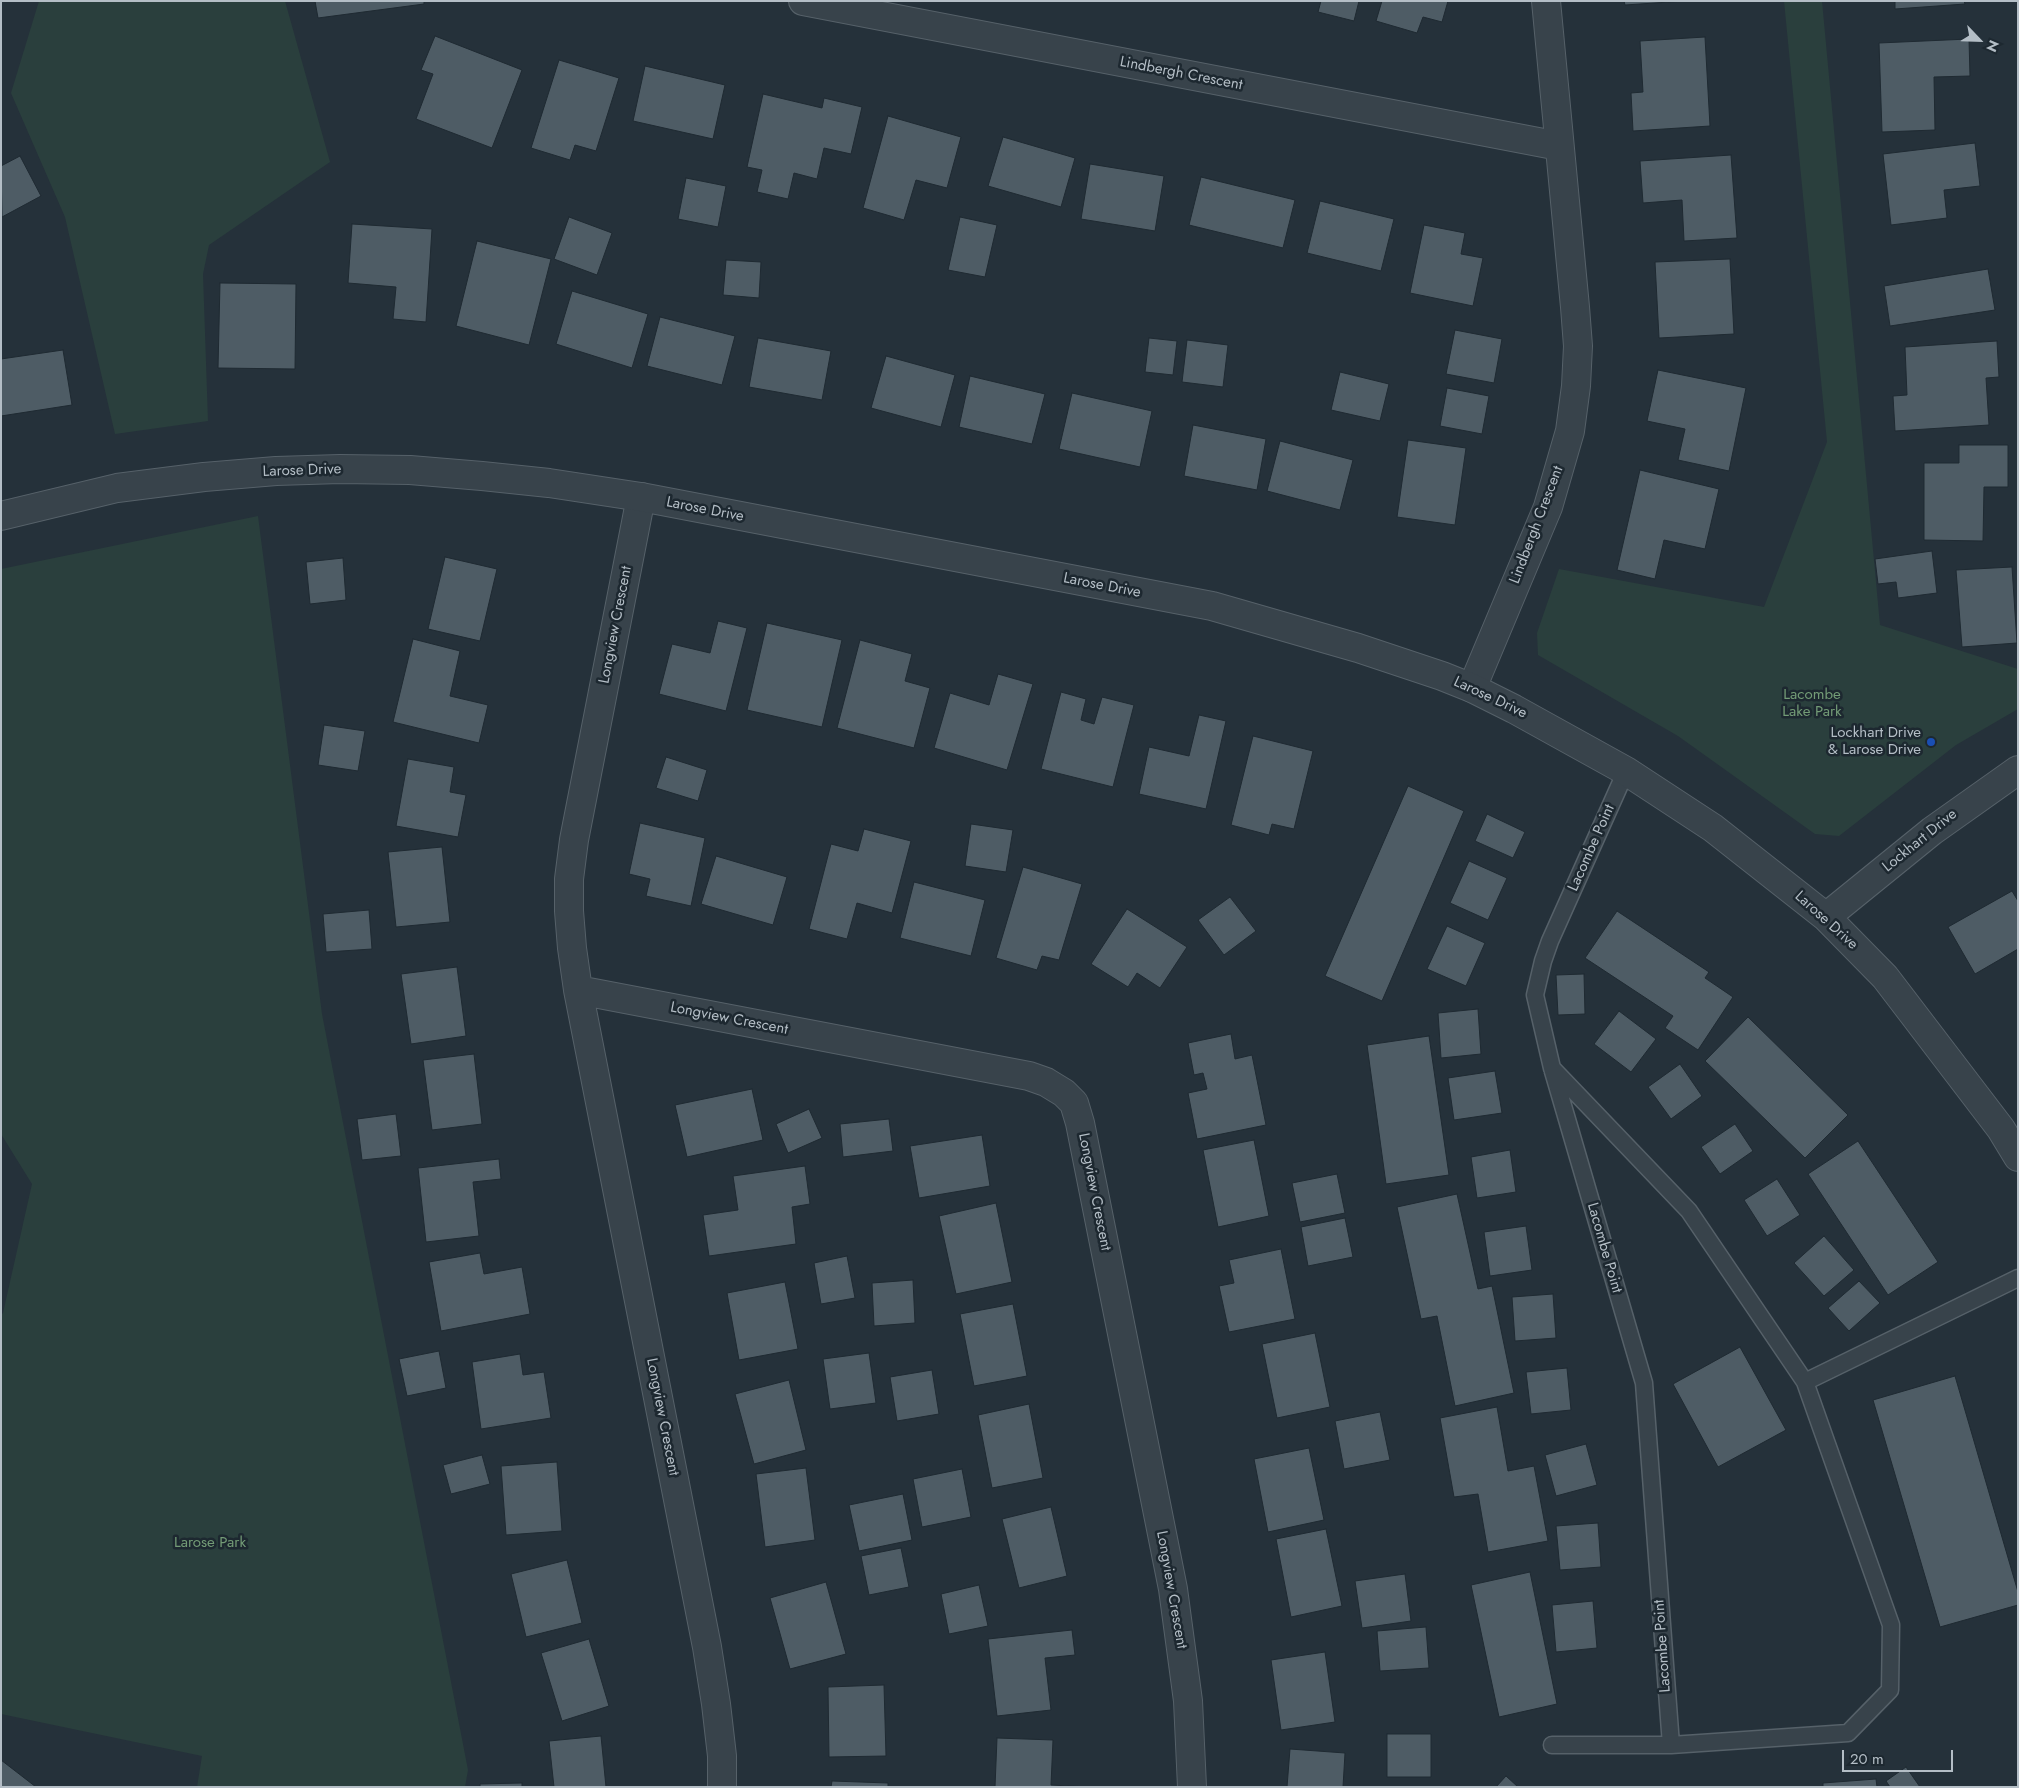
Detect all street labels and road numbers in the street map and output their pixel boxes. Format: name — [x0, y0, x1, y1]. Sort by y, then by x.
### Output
street label: Lindbergh Crescent — [1118, 53, 1244, 95]
street label: Larose Drive — [262, 461, 342, 481]
street label: Lindbergh Crescent — [1506, 464, 1568, 586]
street label: Larose Drive — [665, 494, 745, 526]
street label: Longview Crescent — [596, 565, 636, 685]
street label: Larose Drive — [1062, 570, 1142, 602]
street label: Larose Drive — [1451, 673, 1529, 723]
street label: Lacombe Point — [1565, 802, 1619, 894]
street label: Lockhart Drive — [1879, 806, 1961, 876]
street label: Larose Drive — [1791, 888, 1861, 954]
street label: Longview Crescent — [669, 999, 789, 1039]
street label: Longview Crescent — [1074, 1132, 1114, 1252]
street label: Lacombe Point — [1583, 1201, 1625, 1295]
street label: Longview Crescent — [642, 1357, 682, 1477]
street label: Longview Crescent — [1152, 1530, 1190, 1650]
street label: Lacombe Point — [1651, 1599, 1675, 1693]

